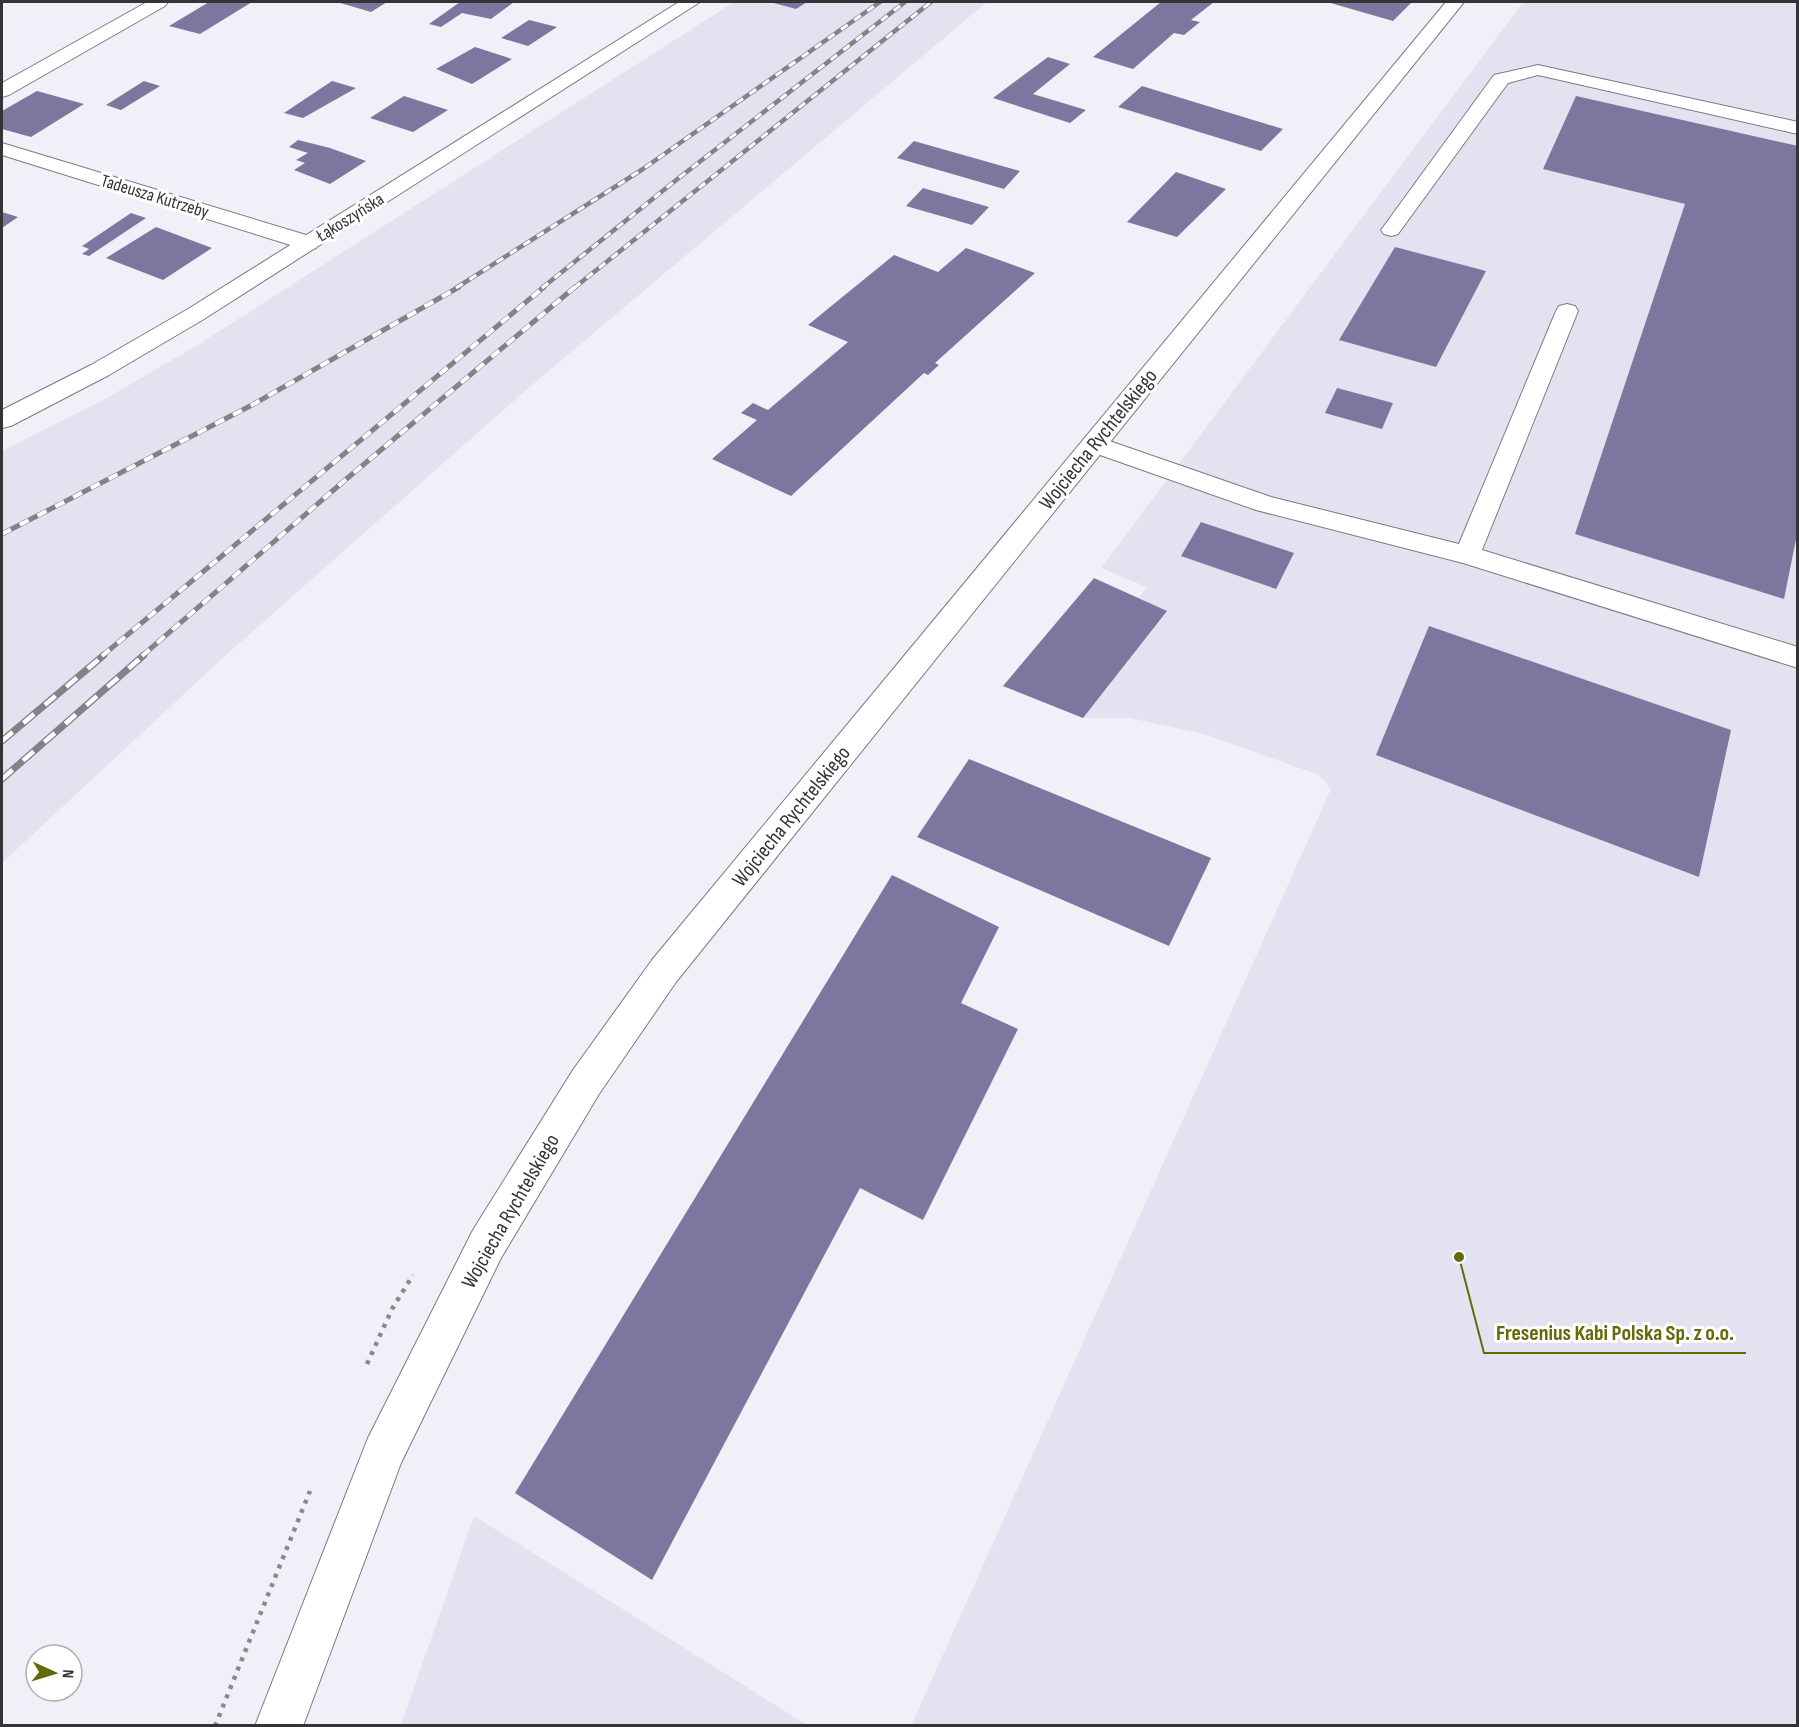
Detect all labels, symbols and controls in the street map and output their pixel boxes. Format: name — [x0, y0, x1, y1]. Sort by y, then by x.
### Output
street label: Tadeusza Kutrzeby — [98, 170, 211, 223]
street label: Łąkoszyńska — [312, 189, 388, 247]
street label: Wojciecha Rychtelskiego — [1034, 364, 1163, 515]
street label: Wojciecha Rychtelskiego — [727, 741, 856, 892]
street label: Wojciecha Rychtelskiego — [456, 1130, 565, 1293]
callout: Fresenius Kabi Polska Sp. z o.o. — [1484, 1313, 1746, 1353]
text: Fresenius Kabi Polska Sp. z o.o. — [1496, 1320, 1734, 1347]
north arrow — [24, 1643, 84, 1703]
text: N — [58, 1669, 77, 1679]

